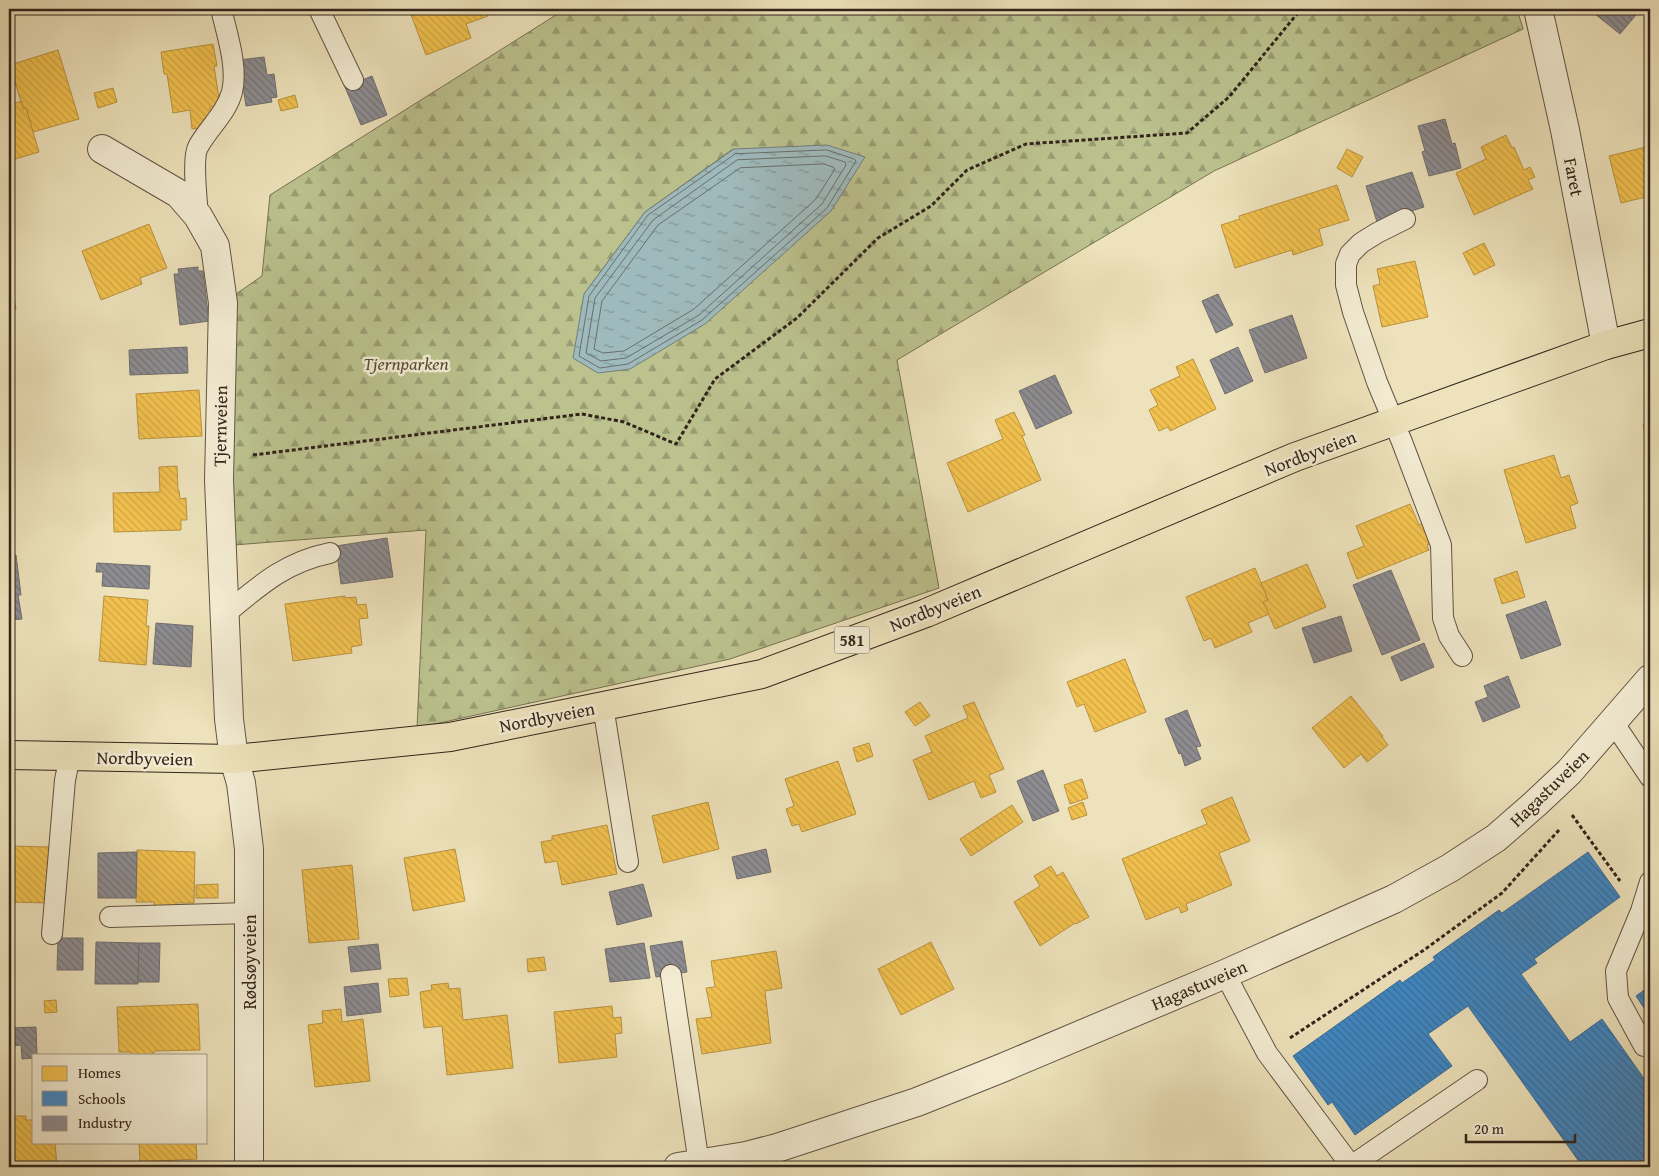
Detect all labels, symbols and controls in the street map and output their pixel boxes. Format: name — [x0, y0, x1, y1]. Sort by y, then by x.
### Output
street label: Faret — [1557, 156, 1591, 199]
park label: Tjernparken — [363, 350, 449, 377]
street label: Tjernveien — [206, 385, 234, 467]
street label: Nordbyveien — [1260, 423, 1360, 483]
street label: Nordbyveien — [885, 577, 985, 639]
road number: 581 — [834, 626, 870, 654]
street label: Nordbyveien — [497, 695, 597, 739]
street label: Hagastuveien — [1503, 743, 1595, 833]
street label: Nordbyveien — [96, 744, 194, 772]
street label: Rødsøyveien — [236, 914, 263, 1010]
street label: Hagastuveien — [1147, 953, 1251, 1017]
legend — [32, 1054, 208, 1144]
text: Homes — [78, 1062, 121, 1083]
text: Schools — [78, 1088, 126, 1109]
scale bar — [1466, 1111, 1575, 1143]
text: Industry — [78, 1112, 133, 1133]
text: 20 m — [1474, 1118, 1505, 1139]

